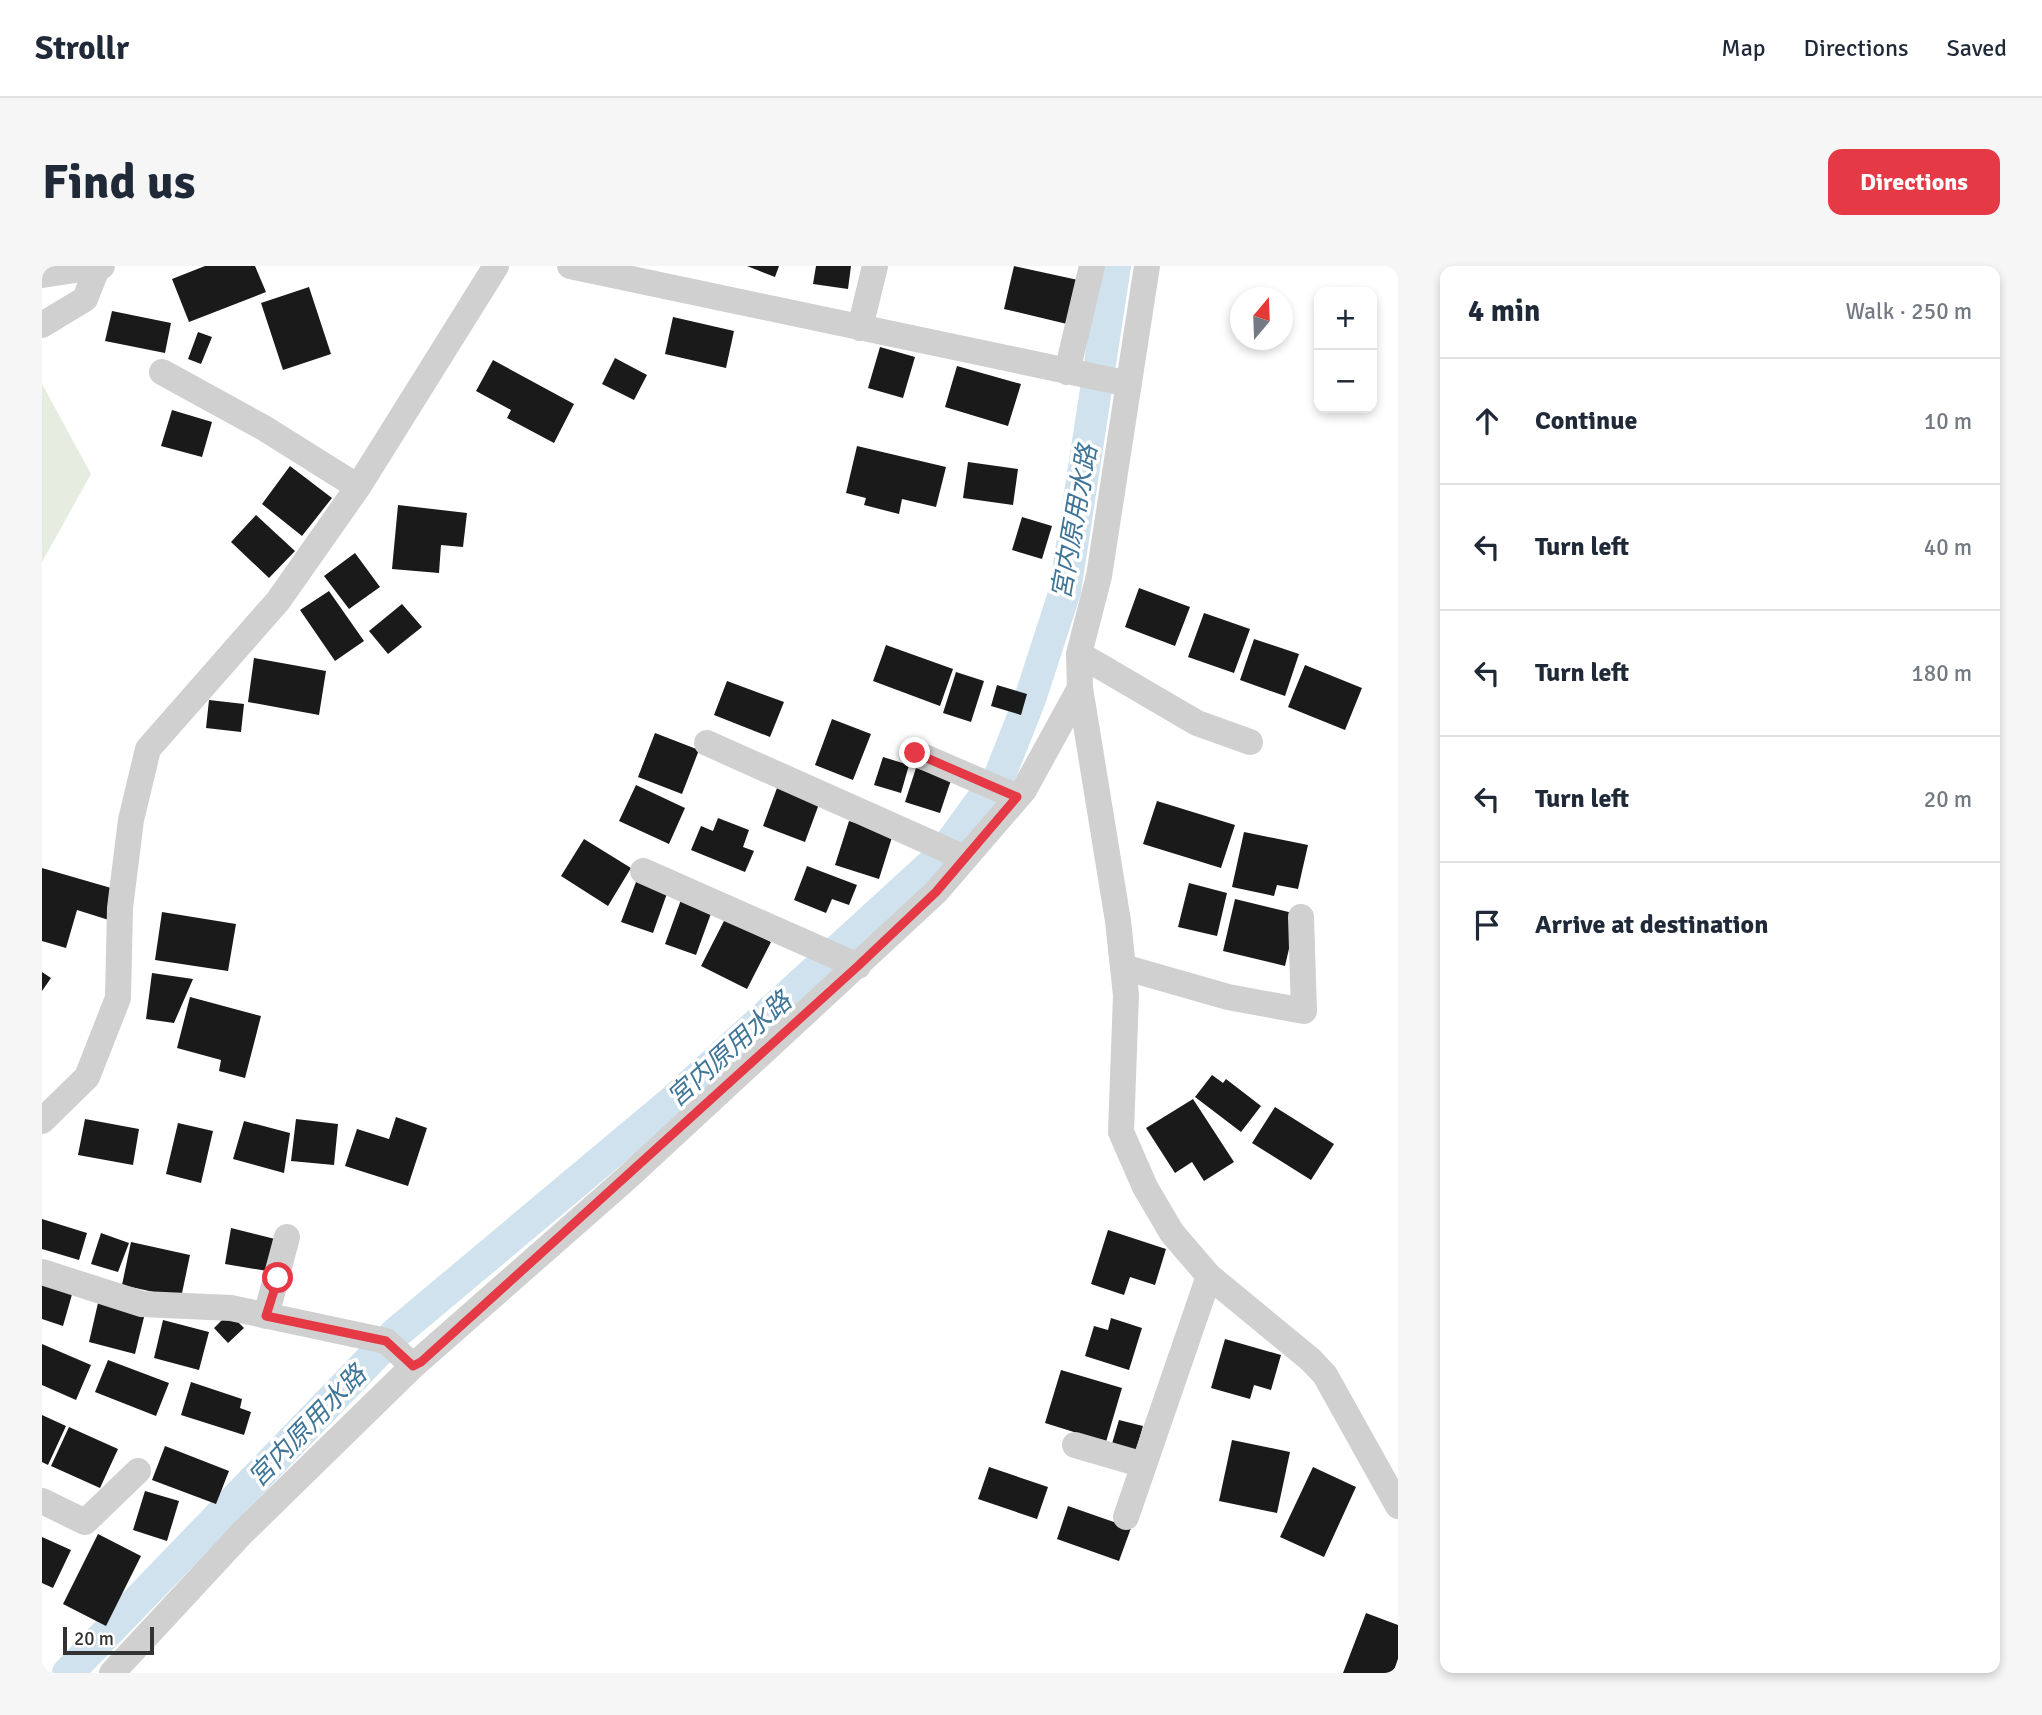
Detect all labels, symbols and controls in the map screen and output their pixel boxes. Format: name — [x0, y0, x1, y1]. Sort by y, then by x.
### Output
text: Strollr — [35, 28, 129, 69]
text: Map — [1721, 33, 1766, 63]
text: Directions — [1804, 33, 1909, 63]
text: Saved — [1947, 33, 2007, 63]
button: Directions — [1828, 149, 2000, 215]
text: Find us — [42, 152, 195, 212]
north arrow — [1230, 287, 1293, 350]
map controls — [1314, 287, 1377, 413]
button: + — [1314, 287, 1377, 350]
text: 4 min — [1468, 293, 1540, 330]
text: Walk · 250 m — [1846, 297, 1972, 326]
button: − — [1314, 350, 1377, 413]
icon: ahead — [1468, 402, 1506, 440]
text: Continue — [1535, 405, 1637, 437]
text: 10 m — [1924, 407, 1972, 436]
water label: 宮内原用水路 — [1046, 441, 1105, 602]
icon: left — [1468, 528, 1506, 566]
text: Turn left — [1535, 531, 1629, 563]
text: 40 m — [1924, 533, 1972, 562]
icon: left — [1468, 654, 1506, 692]
text: Turn left — [1535, 657, 1629, 689]
text: 180 m — [1911, 659, 1972, 688]
route end — [899, 737, 930, 768]
icon: left — [1468, 780, 1506, 818]
text: Turn left — [1535, 783, 1629, 815]
text: 20 m — [1924, 785, 1972, 814]
icon: arrive — [1468, 906, 1506, 944]
text: Arrive at destination — [1535, 909, 1768, 941]
water label: 宮内原用水路 — [661, 984, 800, 1114]
route start — [262, 1262, 293, 1293]
water label: 宮内原用水路 — [242, 1358, 375, 1494]
scale bar — [63, 1624, 154, 1656]
text: 20 m — [74, 1627, 114, 1651]

